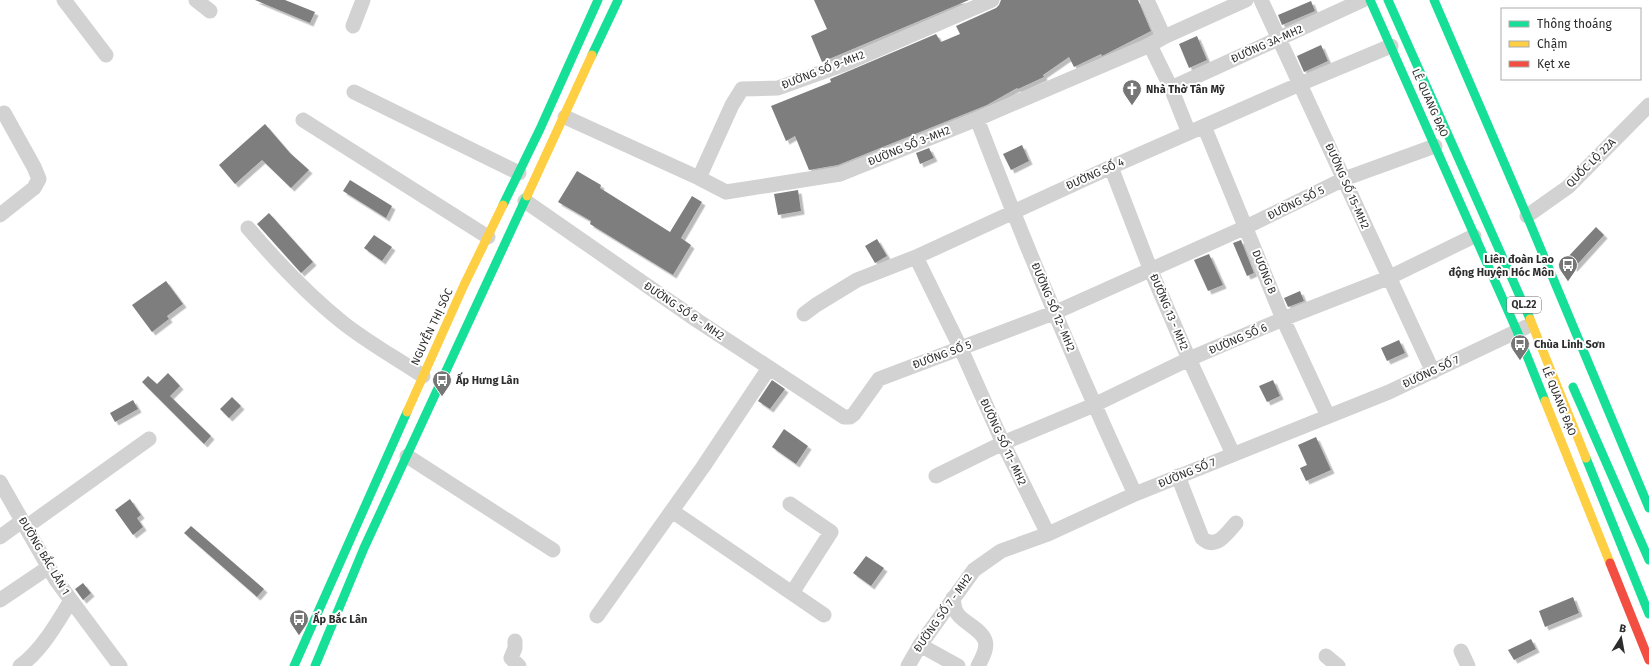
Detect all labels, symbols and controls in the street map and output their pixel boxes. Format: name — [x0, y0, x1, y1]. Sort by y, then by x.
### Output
legend — [1501, 8, 1641, 80]
text: Thông thoáng — [1537, 17, 1613, 31]
street label: ĐƯỜNG 3A-MH2 — [1229, 21, 1305, 66]
text: Chậm — [1537, 37, 1567, 51]
street label: ĐƯỜNG SỐ 9-MH2 — [779, 46, 866, 92]
text: Kẹt xe — [1537, 57, 1570, 71]
street label: LÊ QUANG ĐẠO — [1409, 67, 1451, 139]
church icon: Nhà Thờ Tân Mỹ — [1121, 78, 1143, 106]
place label: Nhà Thờ Tân Mỹ — [1146, 83, 1225, 96]
street label: ĐƯỜNG SỐ 3-MH2 — [865, 122, 952, 168]
street label: QUỐC LỘ 22A — [1562, 134, 1619, 190]
street label: ĐƯỜNG SỐ 15-MH2 — [1322, 140, 1374, 231]
street label: ĐƯỜNG SỐ 4 — [1063, 154, 1126, 193]
street label: ĐƯỜNG SỐ 5 — [1265, 182, 1327, 222]
street label: DƯƠNG B — [1249, 248, 1279, 296]
place label: Liên đoàn Lao động Huyện Hóc Môn — [1449, 253, 1555, 279]
bus stop icon: Liên đoàn Lao động Huyện Hóc Môn — [1557, 254, 1579, 282]
street label: ĐƯỜNG SỐ 12- MH2 — [1028, 260, 1079, 353]
street label: ĐƯỜNG 13 - MH2 — [1147, 271, 1192, 352]
street label: ĐƯỜNG SỐ 8 - MH2 — [641, 278, 728, 343]
street label: NGUYỄN THỊ SÓC — [408, 286, 455, 367]
road number: QL.22 — [1507, 297, 1541, 313]
street label: ĐƯỜNG SỐ 6 — [1206, 319, 1269, 357]
bus stop icon: Chùa Linh Sơn — [1509, 333, 1531, 361]
street label: ĐƯỜNG SỐ 5 — [910, 336, 974, 372]
place label: Chùa Linh Sơn — [1534, 338, 1605, 351]
street label: ĐƯỜNG SỐ 7 — [1400, 351, 1462, 391]
street label: LÊ QUANG ĐẠO — [1539, 364, 1579, 438]
bus stop icon: Ấp Hưng Lân — [431, 369, 453, 397]
place label: Ấp Hưng Lân — [455, 372, 519, 387]
street label: ĐƯỜNG SỐ 11- MH2 — [977, 396, 1031, 488]
street label: ĐƯỜNG SỐ 7 — [1155, 454, 1218, 490]
street label: ĐƯỜNG BẮC LÂN 1 — [16, 514, 74, 597]
street label: ĐƯỜNG SỐ 7 - MH2 — [909, 570, 975, 655]
bus stop icon: Ấp Bắc Lân — [288, 608, 310, 636]
place label: Ấp Bắc Lân — [312, 611, 367, 626]
north arrow — [1601, 618, 1641, 658]
text: B — [1618, 622, 1628, 636]

